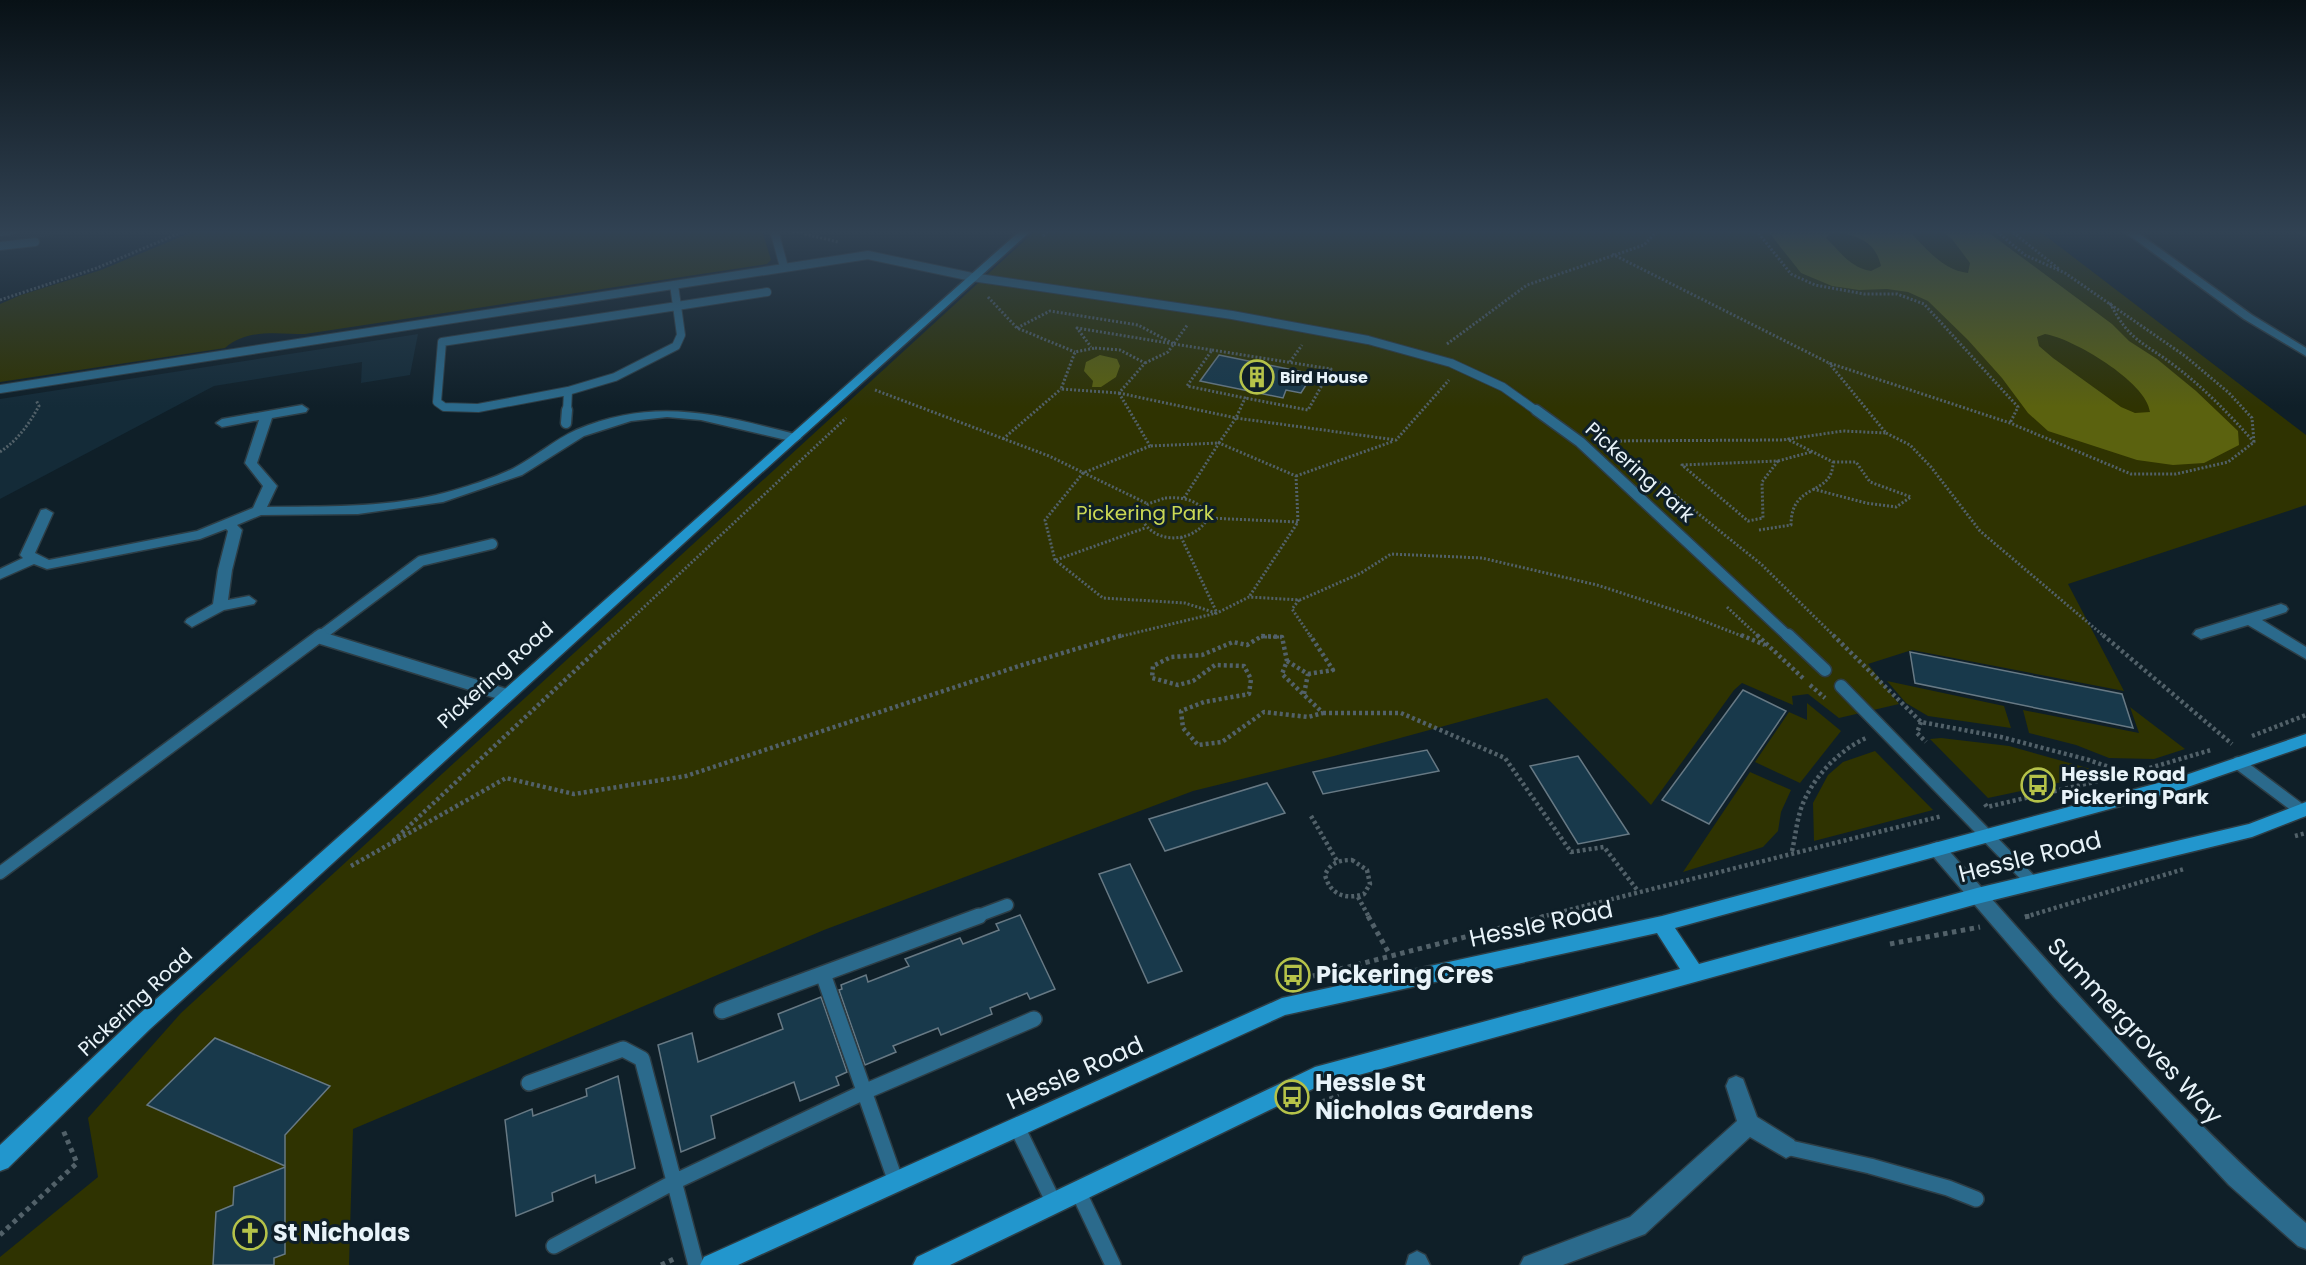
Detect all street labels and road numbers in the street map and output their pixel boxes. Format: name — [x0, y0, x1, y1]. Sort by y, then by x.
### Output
street label: Pickering Park — [1579, 415, 1701, 529]
street label: Pickering Road — [431, 615, 559, 735]
street label: Hessle Road — [1955, 823, 2105, 890]
street label: Hessle Road — [1466, 892, 1616, 955]
street label: Summergroves Way — [2040, 930, 2231, 1131]
street label: Pickering Road — [72, 942, 198, 1062]
street label: Hessle Road — [1001, 1028, 1148, 1117]

